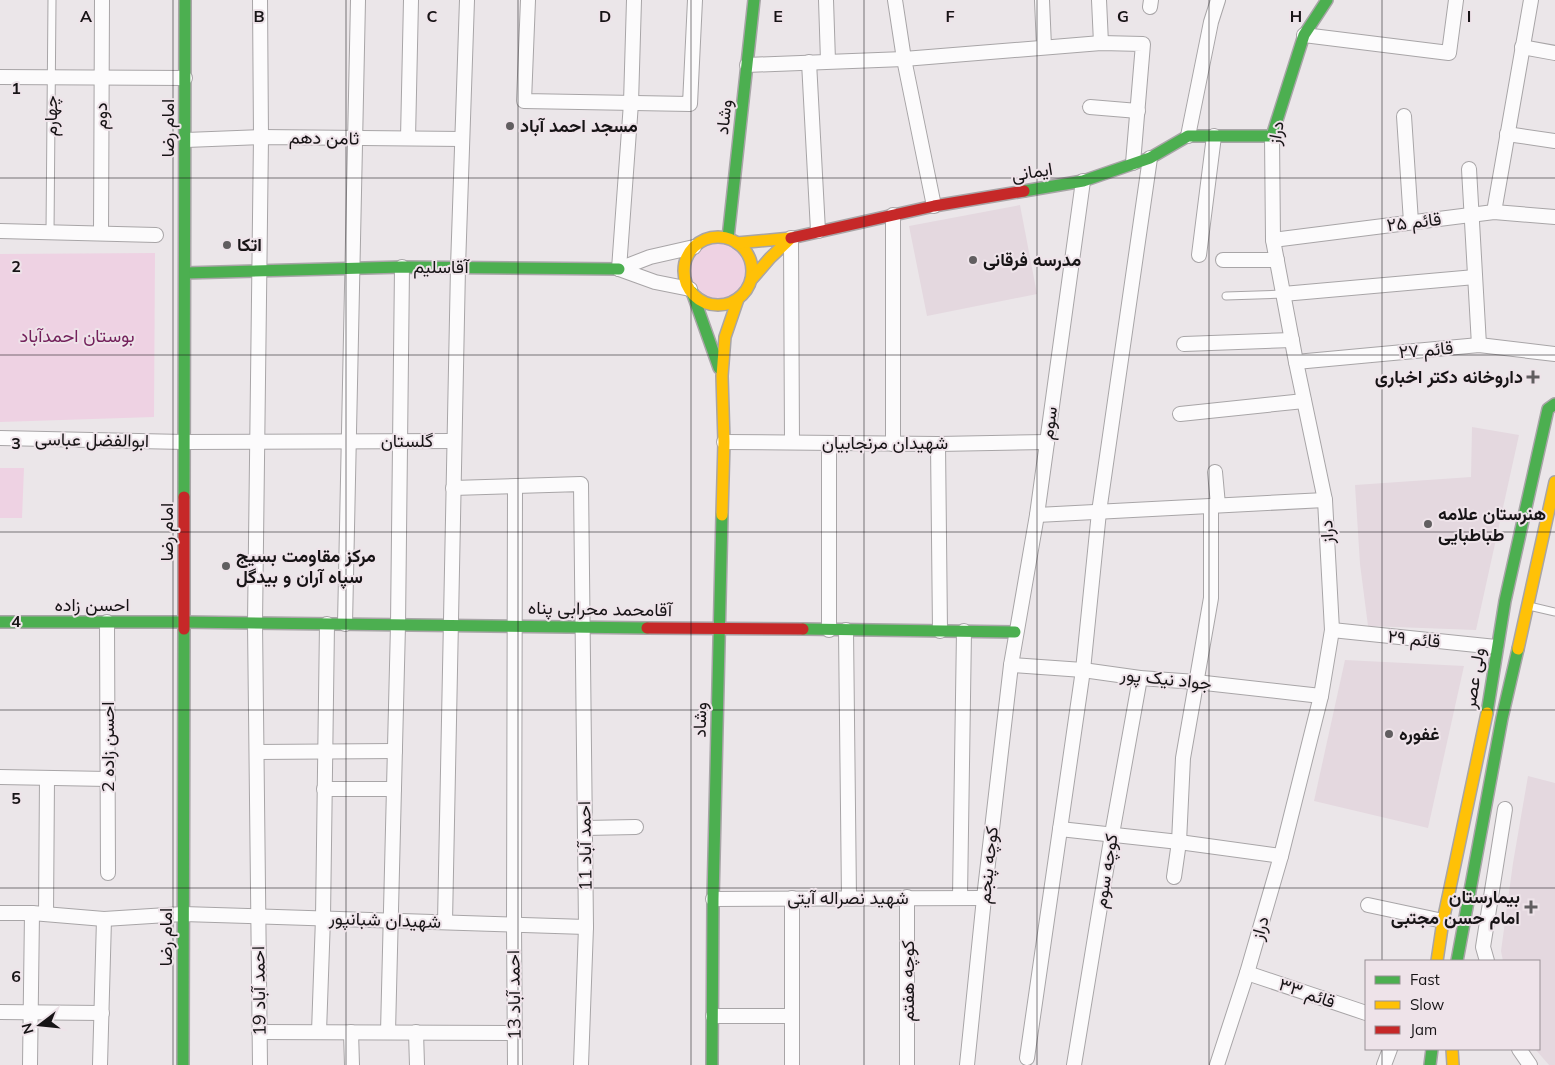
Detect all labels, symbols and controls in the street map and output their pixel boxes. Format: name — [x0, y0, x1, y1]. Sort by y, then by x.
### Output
text: A — [80, 6, 92, 26]
text: B — [253, 6, 265, 26]
text: C — [427, 6, 438, 26]
text: D — [599, 6, 611, 26]
text: E — [773, 6, 783, 26]
text: F — [945, 6, 955, 26]
text: G — [1117, 6, 1129, 26]
text: H — [1290, 6, 1302, 26]
text: I — [1467, 6, 1471, 26]
text: 1 — [11, 78, 21, 98]
street label: چهارم — [39, 95, 63, 137]
street label: وشاد — [710, 98, 737, 136]
street label: امام رضا — [156, 99, 180, 157]
street label: دوم — [89, 102, 113, 130]
place label: مسجد احمد آباد — [520, 114, 638, 137]
street label: دراز — [1262, 119, 1289, 148]
marker: مسجد احمد آباد — [504, 120, 516, 132]
street label: ثامن دهم — [289, 125, 359, 151]
street label: ایمانی — [1010, 157, 1054, 186]
street label: قائم ۲۵ — [1385, 207, 1443, 237]
place label: اتکا — [237, 233, 262, 256]
marker: اتکا — [221, 239, 233, 251]
place label: مدرسه فرقانی — [983, 248, 1082, 271]
marker: مدرسه فرقانی — [967, 254, 979, 266]
street label: آقاسلیم — [413, 255, 471, 279]
text: 2 — [11, 256, 21, 276]
park label: بوستان احمدآباد — [20, 324, 134, 347]
street label: قائم ۲۷ — [1398, 336, 1454, 364]
place label: داروخانه دکتر اخباری — [1375, 365, 1523, 388]
marker: داروخانه دکتر اخباری — [1527, 371, 1539, 383]
street label: سوم — [1035, 405, 1063, 441]
street label: ابوالفضل عباسی — [35, 427, 149, 452]
street label: گلستان — [381, 429, 433, 452]
street label: شهیدان مرنجابیان — [822, 431, 948, 454]
text: 3 — [11, 433, 21, 453]
place label: هنرستان علامه طباطبایی — [1438, 502, 1546, 546]
street label: امام رضا — [155, 503, 179, 561]
marker: هنرستان علامه طباطبایی — [1422, 518, 1434, 530]
street label: دراز — [1314, 519, 1339, 546]
place label: مرکز مقاومت بسیج سپاه آران و بیدگل — [236, 544, 376, 589]
marker: مرکز مقاومت بسیج سپاه آران و بیدگل — [220, 560, 232, 572]
street label: احسن زاده — [54, 593, 130, 616]
street label: آقامحمد محرابی پناه — [528, 596, 674, 622]
text: 4 — [11, 611, 21, 631]
street label: قائم ۲۹ — [1387, 624, 1441, 654]
street label: ولی عصر — [1457, 646, 1490, 711]
street label: جواد نیک پور — [1118, 662, 1213, 696]
street label: احسن زاده 2 — [96, 702, 119, 792]
street label: وشاد — [688, 702, 711, 738]
place label: غفوره — [1399, 722, 1440, 745]
marker: غفوره — [1383, 728, 1395, 740]
text: 5 — [11, 788, 21, 808]
street label: احمد آباد 11 — [572, 801, 597, 891]
street label: کوچه پنجم — [972, 825, 1004, 905]
street label: کوچه سوم — [1088, 832, 1124, 910]
place label: بیمارستان امام حسن مجتبی — [1391, 885, 1520, 930]
street label: شهید نصراله آیتی — [787, 886, 909, 909]
marker: بیمارستان امام حسن مجتبی — [1524, 900, 1538, 914]
street label: شهیدان شبانپور — [327, 906, 442, 934]
street label: امام رضا — [154, 908, 178, 966]
street label: دراز — [1245, 913, 1274, 943]
street label: کوچه هفتم — [896, 940, 920, 1022]
street label: احمد آباد 19 — [246, 946, 271, 1036]
street label: احمد آباد 13 — [501, 950, 526, 1040]
legend — [1365, 960, 1540, 1050]
text: 6 — [11, 966, 21, 986]
text: Fast — [1410, 970, 1440, 989]
street label: قائم ۳۳ — [1276, 972, 1338, 1014]
text: Slow — [1410, 995, 1444, 1014]
north arrow — [15, 1000, 65, 1050]
text: Jam — [1410, 1020, 1437, 1039]
text: N — [17, 1021, 38, 1036]

